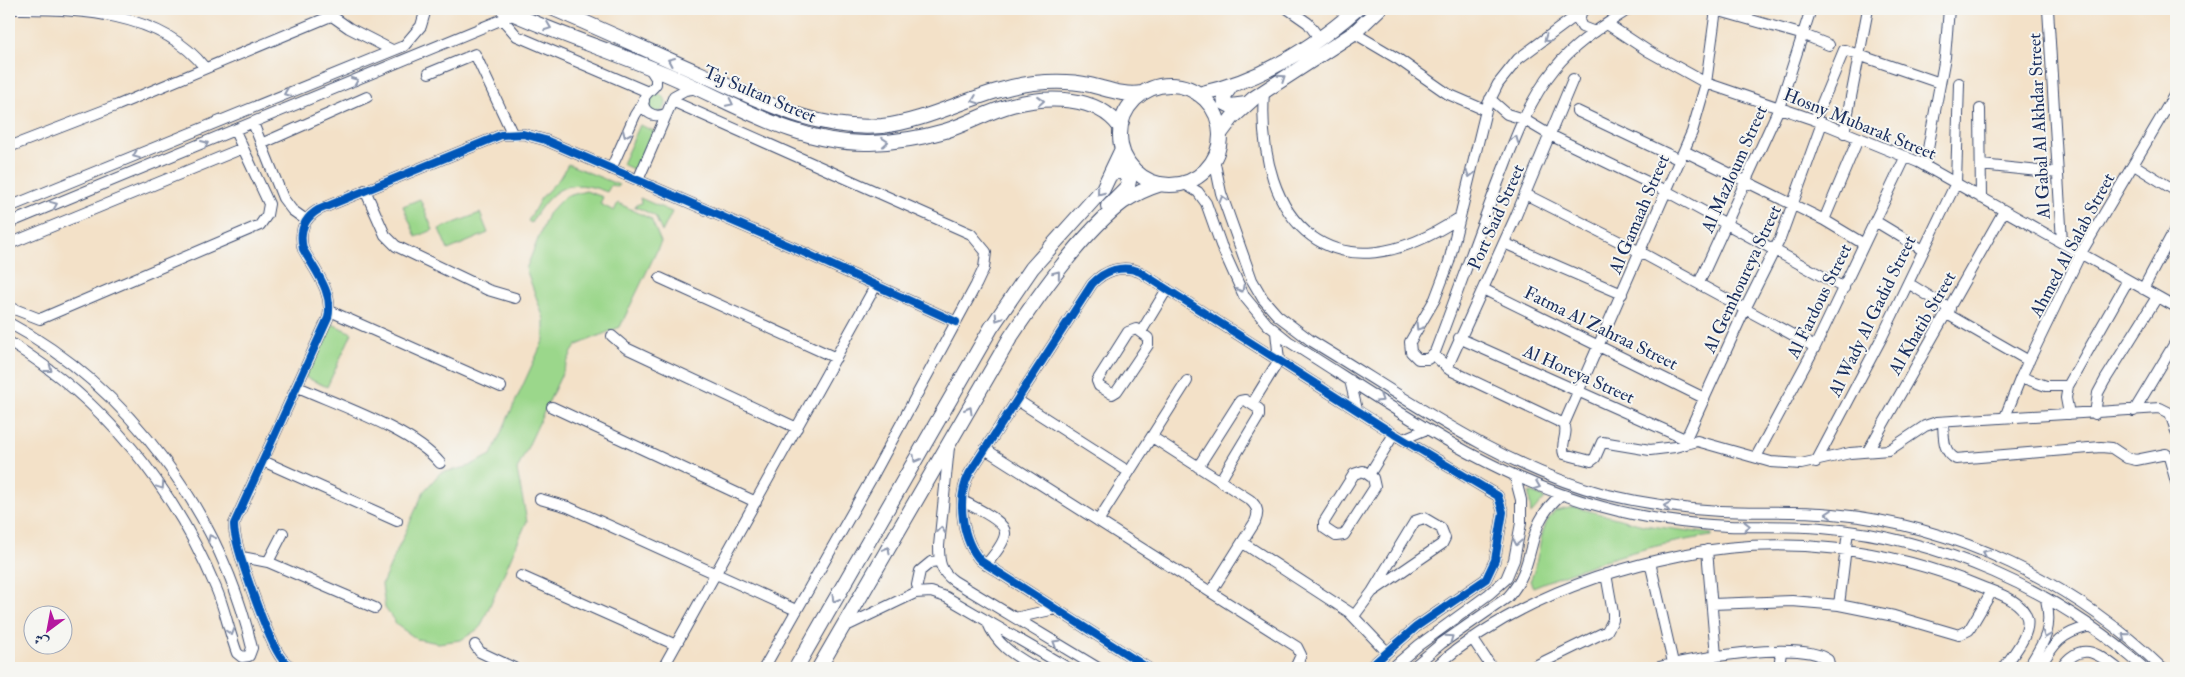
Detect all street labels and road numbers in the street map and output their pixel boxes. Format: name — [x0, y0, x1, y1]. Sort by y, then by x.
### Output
street label: Al Gabal Al Akhdar Street — [2023, 32, 2056, 221]
street label: Taj Sultan Street — [700, 60, 820, 129]
street label: Hosny Mubarak Street — [1780, 83, 1940, 166]
street label: Al Mazloum Street — [1696, 102, 1773, 237]
street label: Al Gamaah Street — [1604, 151, 1675, 278]
street label: Port Said Street — [1463, 161, 1530, 274]
street label: Ahmed Al Salab Street — [2024, 169, 2120, 322]
street label: Al Gemhoureya Street — [1698, 201, 1787, 358]
street label: Al Wady Al Gadid Street — [1823, 232, 1922, 401]
street label: Al Fardous Street — [1781, 240, 1857, 363]
street label: Al Khatib Street — [1883, 267, 1961, 380]
street label: Fatma Al Zahraa Street — [1520, 281, 1681, 376]
street label: Al Horeya Street — [1519, 339, 1638, 409]

